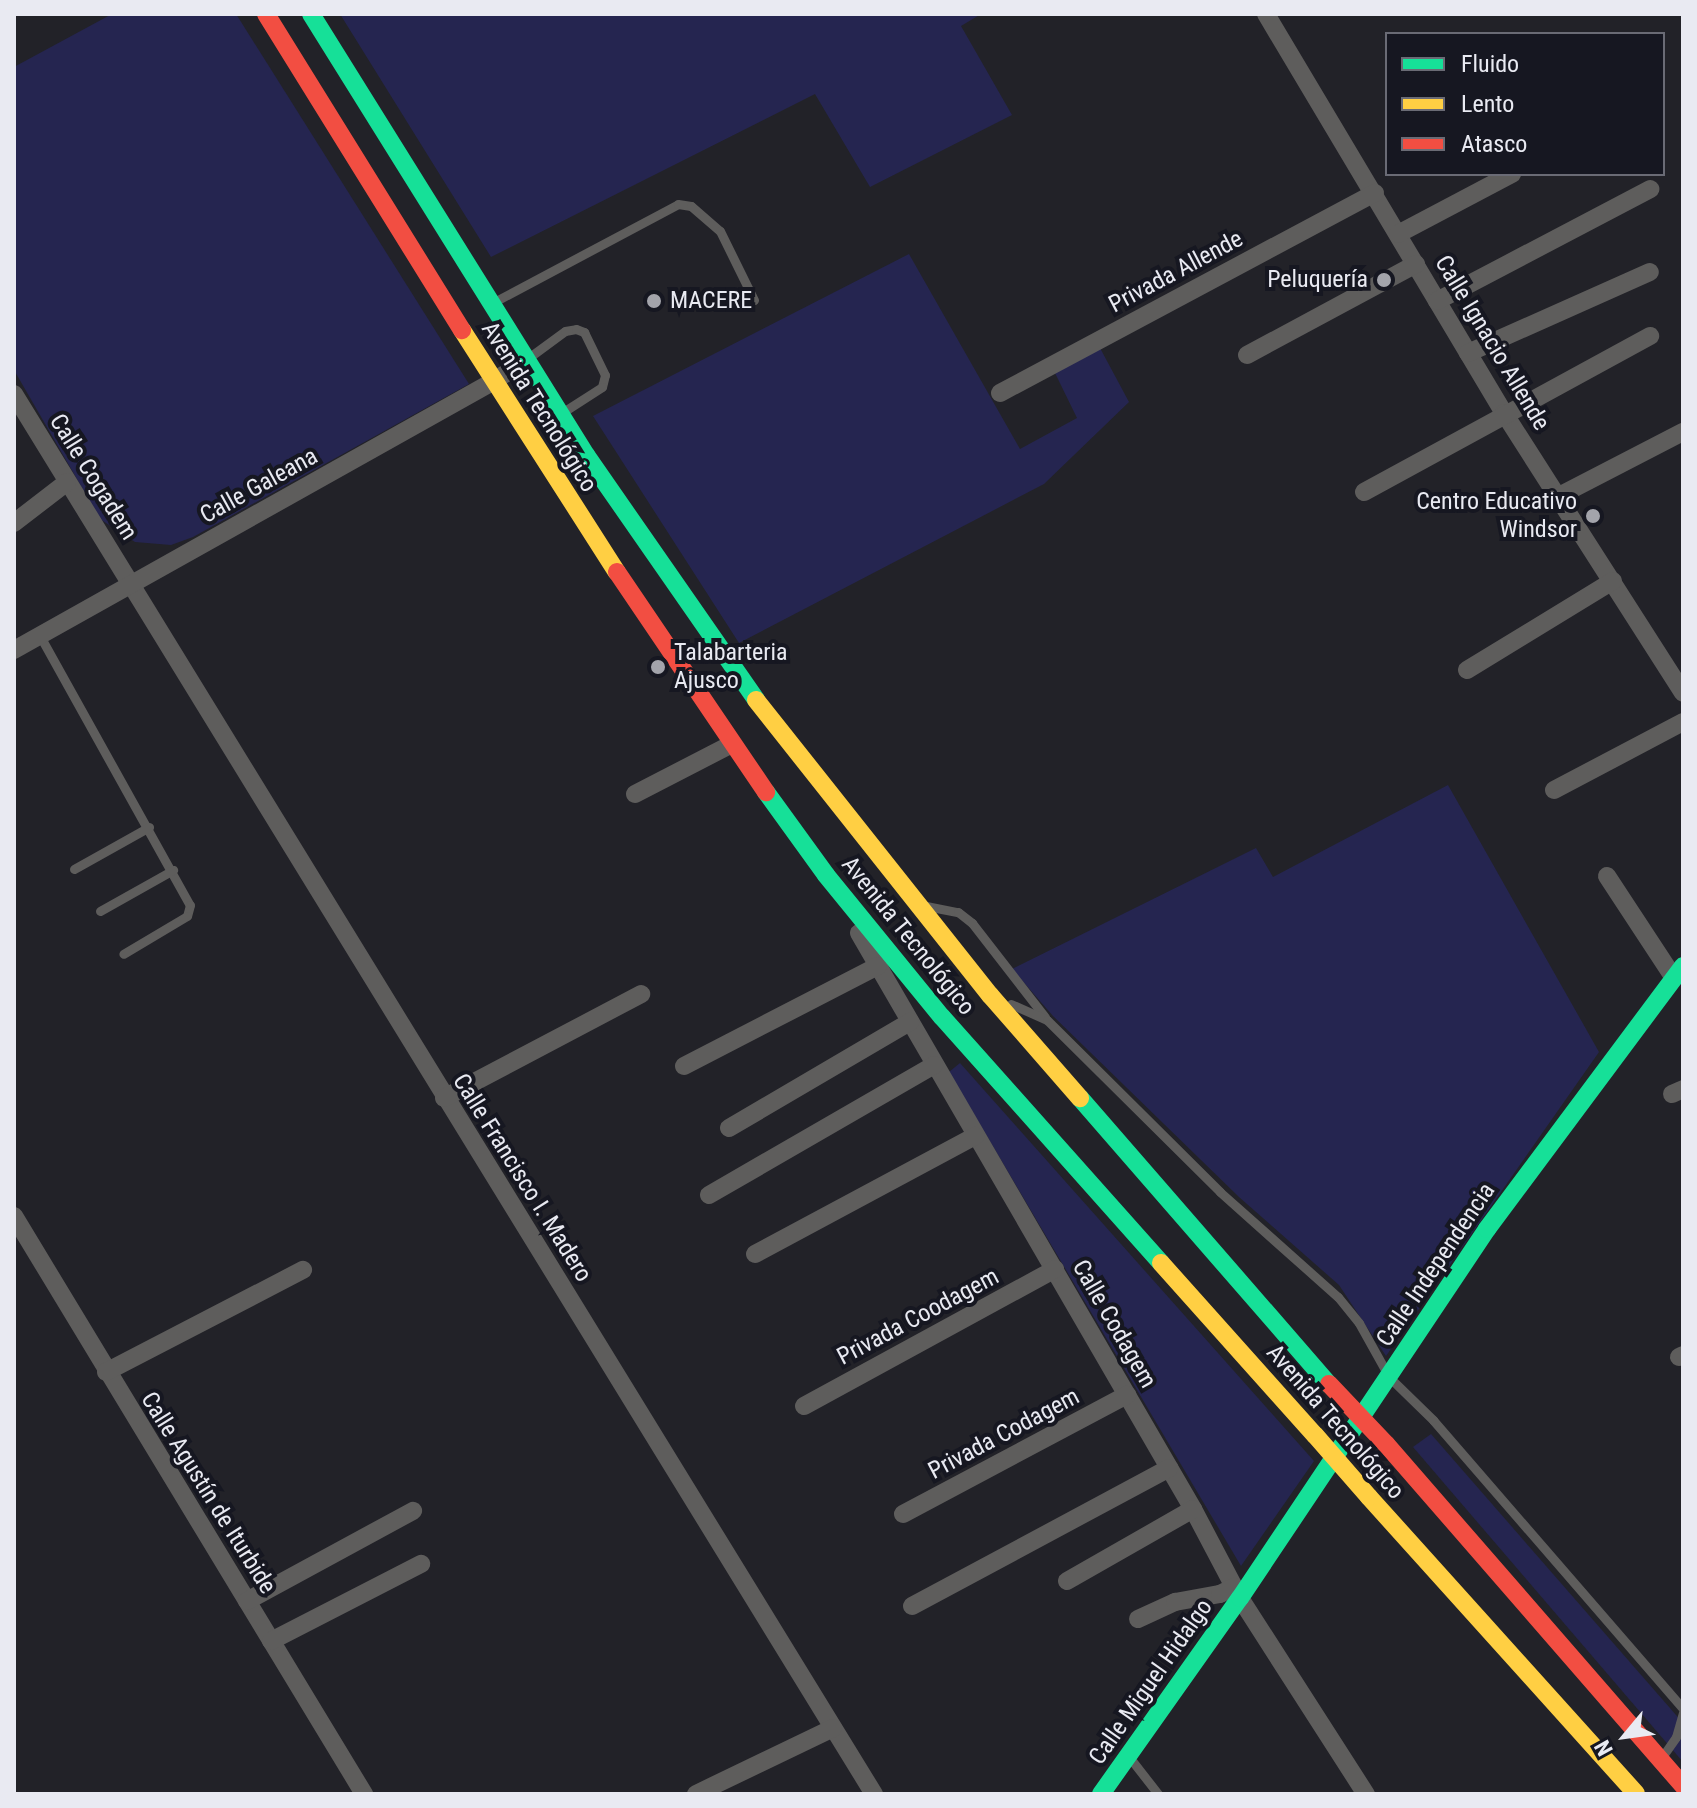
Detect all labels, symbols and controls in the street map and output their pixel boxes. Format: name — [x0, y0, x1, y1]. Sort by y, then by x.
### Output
legend — [1385, 32, 1665, 176]
text: Fluido — [1461, 50, 1519, 78]
text: Lento — [1461, 90, 1514, 118]
text: Atasco — [1461, 130, 1527, 158]
street label: Privada Allende — [1104, 225, 1248, 319]
street label: Calle Ignacio Allende — [1428, 250, 1556, 436]
place label: Peluquería — [1267, 266, 1368, 294]
marker: Peluquería — [1375, 271, 1393, 289]
place label: MACERE — [670, 287, 752, 315]
marker: MACERE — [645, 292, 663, 310]
street label: Avenida Tecnológico — [475, 316, 603, 498]
street label: Calle Cogadem — [43, 409, 143, 545]
street label: Calle Galeana — [195, 442, 323, 530]
place label: Centro Educativo Windsor — [1416, 488, 1577, 544]
marker: Centro Educativo Windsor — [1584, 507, 1602, 525]
place label: Talabarteria Ajusco — [674, 639, 788, 695]
marker: Talabarteria Ajusco — [649, 658, 667, 676]
street label: Avenida Tecnológico — [835, 851, 981, 1021]
street label: Calle Francisco I. Madero — [446, 1069, 598, 1287]
street label: Calle Independencia — [1371, 1178, 1501, 1352]
street label: Calle Codagem — [1066, 1255, 1162, 1393]
street label: Privada Coodagem — [832, 1262, 1004, 1372]
street label: Avenida Tecnológico — [1260, 1339, 1410, 1505]
street label: Privada Codagem — [924, 1382, 1084, 1486]
street label: Calle Agustín de Iturbide — [134, 1387, 282, 1599]
street label: Calle Miguel Hidalgo — [1083, 1594, 1219, 1770]
north arrow — [1585, 1696, 1665, 1776]
text: N — [1589, 1736, 1618, 1760]

